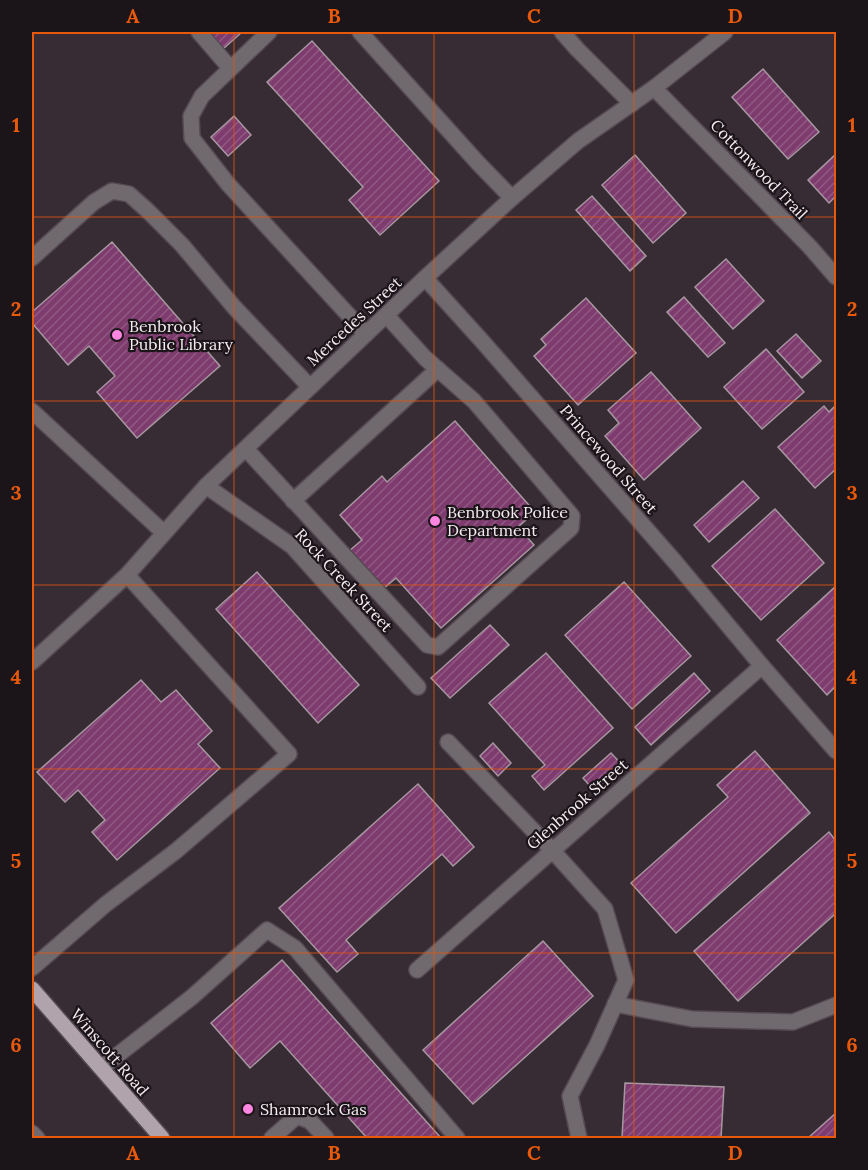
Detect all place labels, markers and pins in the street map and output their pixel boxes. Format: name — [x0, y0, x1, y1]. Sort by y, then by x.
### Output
place label: Benbrook Public Library — [129, 316, 233, 354]
marker: Benbrook Public Library — [110, 328, 124, 342]
place label: Benbrook Police Department — [447, 502, 568, 540]
marker: Benbrook Police Department — [428, 514, 442, 528]
place label: Shamrock Gas — [260, 1099, 367, 1119]
marker: Shamrock Gas — [241, 1102, 255, 1116]

